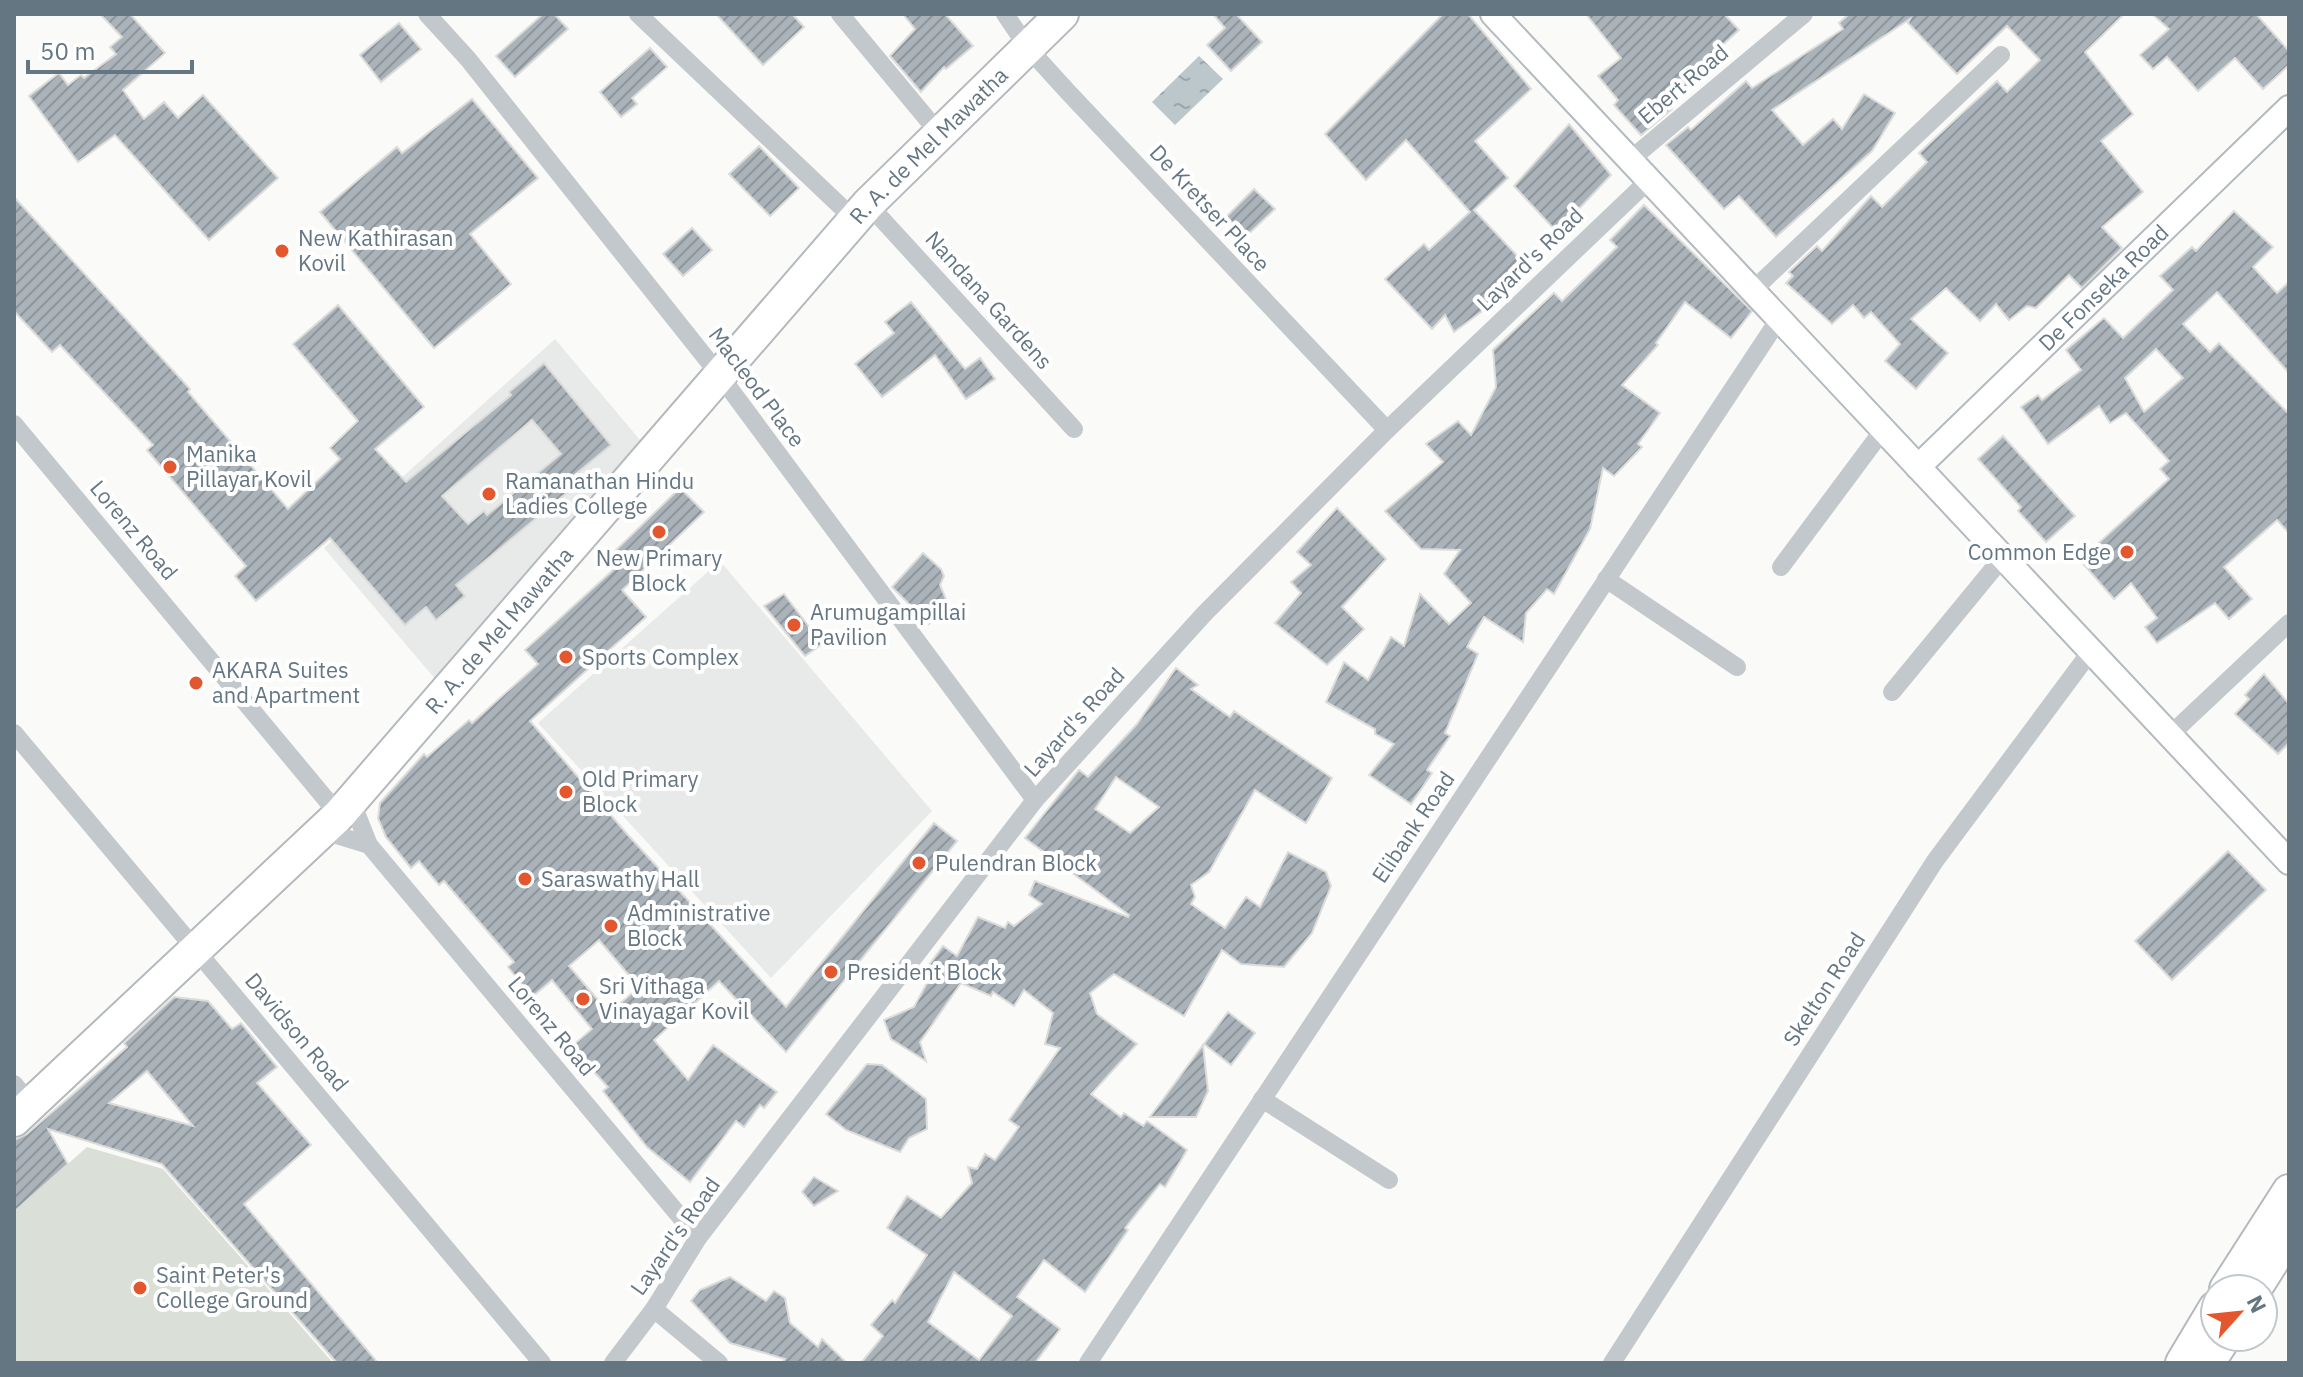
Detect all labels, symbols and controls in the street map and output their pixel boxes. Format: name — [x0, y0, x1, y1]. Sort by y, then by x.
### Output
scale bar — [28, 24, 192, 74]
text: 50 m — [40, 35, 95, 67]
street label: Ebert Road — [1631, 37, 1734, 130]
street label: R. A. de Mel Mawatha — [842, 60, 1014, 230]
street label: De Kretser Place — [1144, 138, 1277, 277]
street label: Layard's Road — [1470, 200, 1589, 317]
street label: De Fonseka Road — [2032, 218, 2174, 357]
place label: New Kathirasan Kovil — [298, 223, 453, 277]
street label: Nandana Gardens — [919, 224, 1059, 375]
marker: New Kathirasan Kovil — [273, 242, 291, 260]
street label: Macleod Place — [703, 321, 812, 453]
place label: Manika Pillayar Kovil — [186, 439, 312, 493]
marker: Manika Pillayar Kovil — [161, 458, 179, 476]
place label: Ramanathan Hindu Ladies College — [505, 466, 694, 520]
street label: Lorenz Road — [84, 474, 185, 586]
marker: Ramanathan Hindu Ladies College — [480, 485, 498, 503]
marker: New Primary Block — [650, 523, 668, 541]
place label: Common Edge — [1968, 537, 2111, 566]
street label: R. A. de Mel Mawatha — [418, 540, 579, 720]
place label: New Primary Block — [596, 543, 722, 597]
marker: Common Edge — [2118, 543, 2136, 561]
place label: Arumugampillai Pavilion — [810, 597, 966, 651]
marker: Arumugampillai Pavilion — [785, 616, 803, 634]
place label: Sports Complex — [582, 642, 739, 671]
marker: Sports Complex — [557, 648, 575, 666]
place label: AKARA Suites and Apartment — [212, 655, 360, 709]
street label: Layard's Road — [1017, 661, 1130, 782]
marker: AKARA Suites and Apartment — [187, 674, 205, 692]
place label: Old Primary Block — [582, 764, 698, 818]
street label: Elibank Road — [1365, 765, 1461, 888]
marker: Old Primary Block — [557, 783, 575, 801]
place label: Pulendran Block — [935, 848, 1097, 877]
marker: Pulendran Block — [910, 854, 928, 872]
place label: Saraswathy Hall — [541, 864, 700, 893]
marker: Saraswathy Hall — [516, 870, 534, 888]
place label: Administrative Block — [627, 898, 771, 952]
marker: Administrative Block — [602, 917, 620, 935]
street label: Skelton Road — [1776, 926, 1871, 1051]
place label: President Block — [847, 957, 1002, 986]
marker: President Block — [822, 963, 840, 981]
street label: Davidson Road — [239, 966, 356, 1097]
street label: Lorenz Road — [502, 970, 603, 1082]
place label: Sri Vithaga Vinayagar Kovil — [599, 971, 749, 1025]
marker: Sri Vithaga Vinayagar Kovil — [574, 990, 592, 1008]
street label: Layard's Road — [623, 1171, 726, 1300]
place label: Saint Peter's College Ground — [156, 1260, 308, 1314]
north arrow — [2199, 1273, 2279, 1353]
marker: Saint Peter's College Ground — [131, 1279, 149, 1297]
text: N — [2241, 1290, 2274, 1317]

